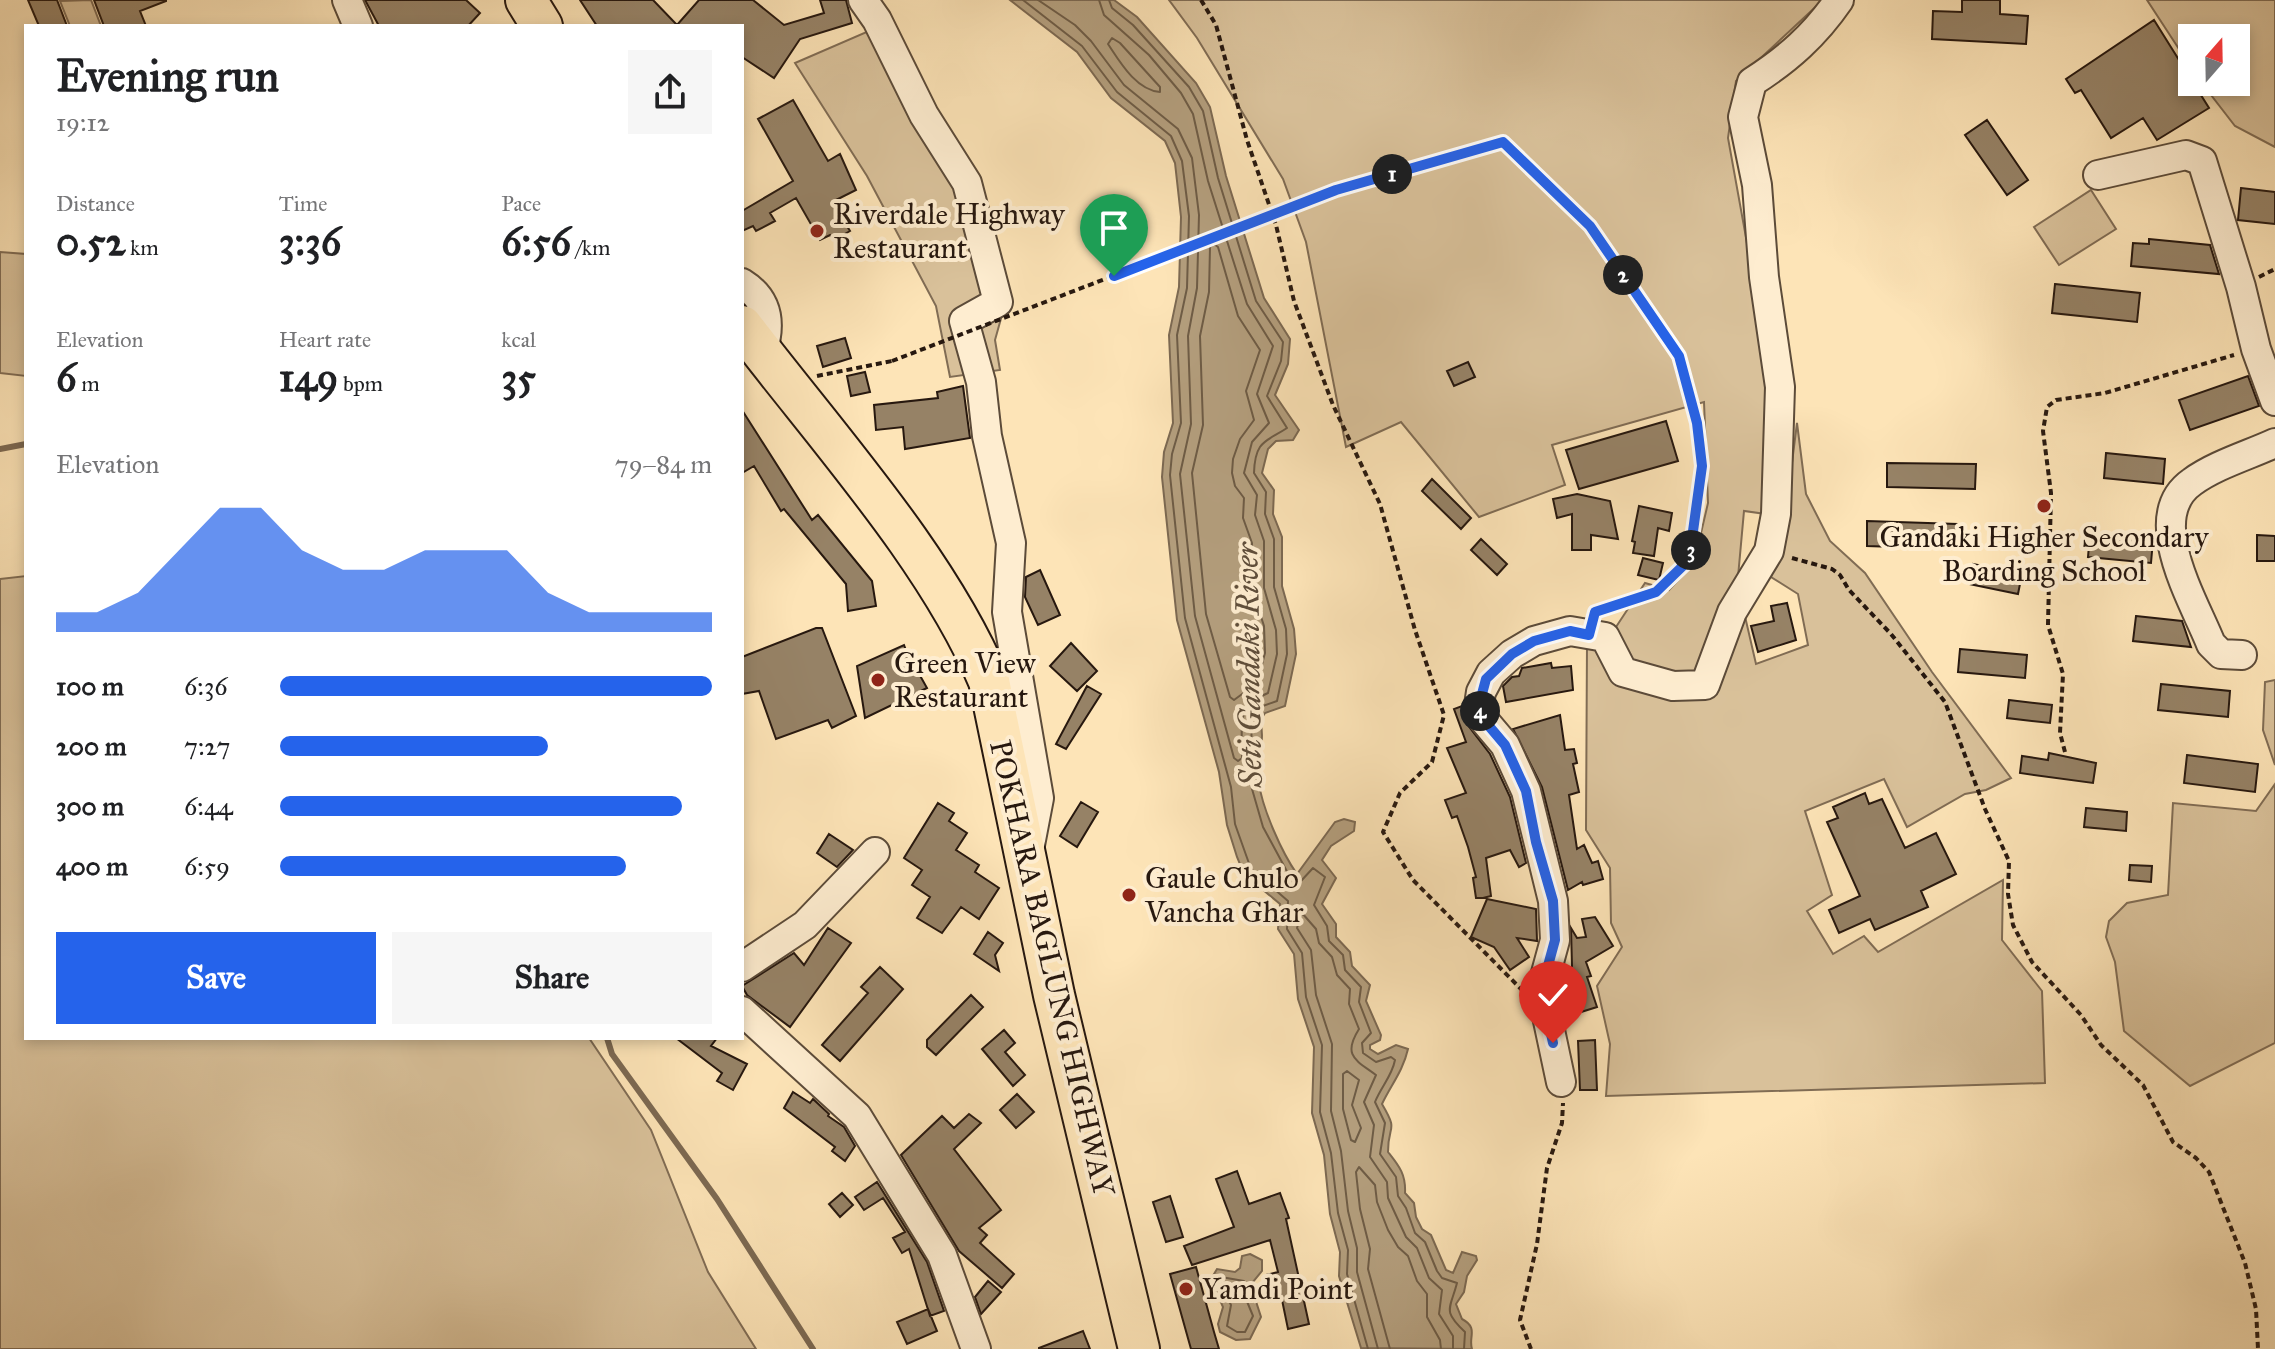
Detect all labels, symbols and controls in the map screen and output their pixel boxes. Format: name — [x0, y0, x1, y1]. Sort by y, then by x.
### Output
north arrow — [2178, 24, 2250, 96]
map controls — [2178, 24, 2250, 96]
text: Evening run — [56, 49, 279, 103]
button: share — [628, 50, 712, 134]
text: 19:12 — [56, 106, 110, 138]
pin: 1 — [1372, 154, 1412, 194]
text: 1 — [1388, 160, 1396, 187]
text: Distance — [56, 190, 135, 217]
text: Time — [279, 190, 327, 217]
text: Pace — [501, 190, 541, 217]
pin — [1080, 194, 1148, 276]
place label: Riverdale Highway Restaurant — [833, 196, 1066, 266]
icon: arrive — [1092, 206, 1136, 250]
text: 0.52 — [56, 217, 125, 266]
text: 3:36 — [279, 217, 341, 266]
text: 6:56 — [501, 217, 571, 266]
marker: Riverdale Highway Restaurant — [808, 222, 826, 240]
text: km — [125, 234, 159, 261]
text: /km — [571, 234, 610, 261]
pin: 2 — [1603, 255, 1643, 295]
text: 2 — [1618, 261, 1628, 288]
text: Elevation — [56, 326, 143, 353]
text: Heart rate — [279, 326, 371, 353]
text: kcal — [501, 326, 536, 353]
text: 6 — [56, 353, 77, 402]
text: 149 — [279, 353, 338, 402]
text: 35 — [501, 353, 536, 402]
text: m — [77, 370, 100, 397]
text: bpm — [338, 370, 383, 397]
text: Elevation — [56, 448, 159, 480]
text: 79–84 m — [615, 448, 712, 480]
marker: Gandaki Higher Secondary Boarding School — [2035, 497, 2053, 515]
place label: Gandaki Higher Secondary Boarding School — [1879, 519, 2210, 589]
pin: 3 — [1671, 530, 1711, 570]
text: 3 — [1687, 536, 1695, 563]
water label: Seti Gandaki River — [1227, 541, 1271, 789]
place label: Green View Restaurant — [894, 645, 1037, 715]
text: 100 m — [56, 670, 124, 702]
text: 6:36 — [184, 670, 228, 702]
marker: Green View Restaurant — [869, 671, 887, 689]
pin: 4 — [1460, 691, 1500, 731]
text: 4 — [1474, 697, 1486, 724]
text: 200 m — [56, 730, 127, 762]
text: 7:27 — [184, 730, 230, 762]
street label: POKHARA BAGLUNG HIGHWAY — [982, 737, 1122, 1200]
text: 300 m — [56, 790, 124, 822]
text: 6:44 — [184, 790, 233, 822]
text: 400 m — [56, 850, 128, 882]
text: 6:59 — [184, 850, 230, 882]
place label: Gaule Chulo Vancha Ghar — [1144, 860, 1304, 930]
marker: Gaule Chulo Vancha Ghar — [1120, 886, 1138, 904]
button: Save — [56, 932, 376, 1024]
button: Share — [392, 932, 712, 1024]
pin — [1519, 961, 1587, 1043]
icon: check — [1531, 973, 1575, 1017]
place label: Yamdi Point — [1202, 1271, 1354, 1307]
marker: Yamdi Point — [1177, 1280, 1195, 1298]

